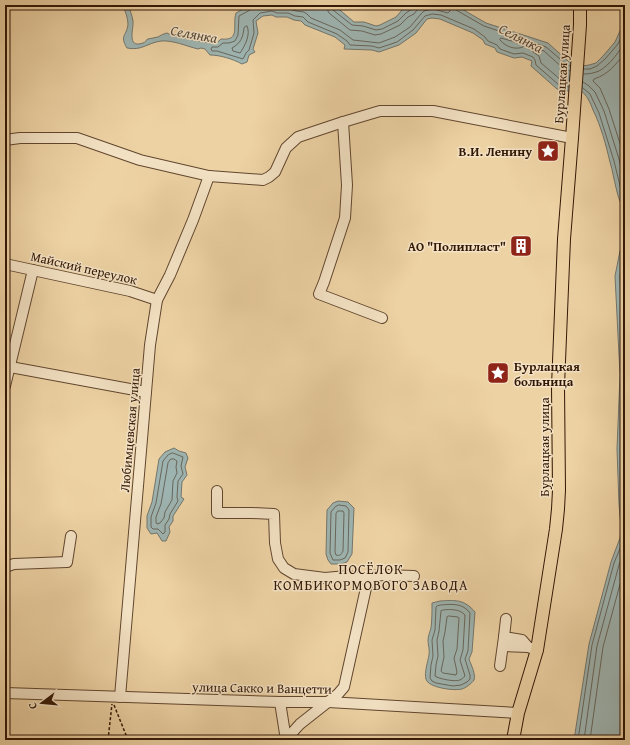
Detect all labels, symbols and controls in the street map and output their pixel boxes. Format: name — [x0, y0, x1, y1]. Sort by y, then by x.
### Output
water label: Селянка — [495, 18, 547, 58]
water label: Селянка — [169, 20, 219, 48]
street label: Бурлацкая улица — [549, 23, 575, 124]
place icon: В.И. Ленину — [535, 138, 561, 164]
place label: В.И. Ленину — [459, 142, 532, 161]
building icon: АО "Полипласт" — [508, 233, 534, 259]
place label: АО "Полипласт" — [408, 237, 506, 256]
street label: Майский переулок — [29, 247, 139, 290]
place label: Бурлацкая больница — [514, 357, 580, 391]
place icon: Бурлацкая больница — [485, 360, 511, 386]
street label: Любимцевская улица — [115, 366, 145, 493]
street label: Бурлацкая улица — [535, 397, 554, 497]
district label: ПОСЁЛОК КОМБИКОРМОВОГО ЗАВОДА — [274, 559, 468, 595]
street label: улица Сакко и Ванцетти — [191, 677, 332, 699]
north arrow — [22, 683, 62, 723]
text: С — [24, 701, 41, 711]

